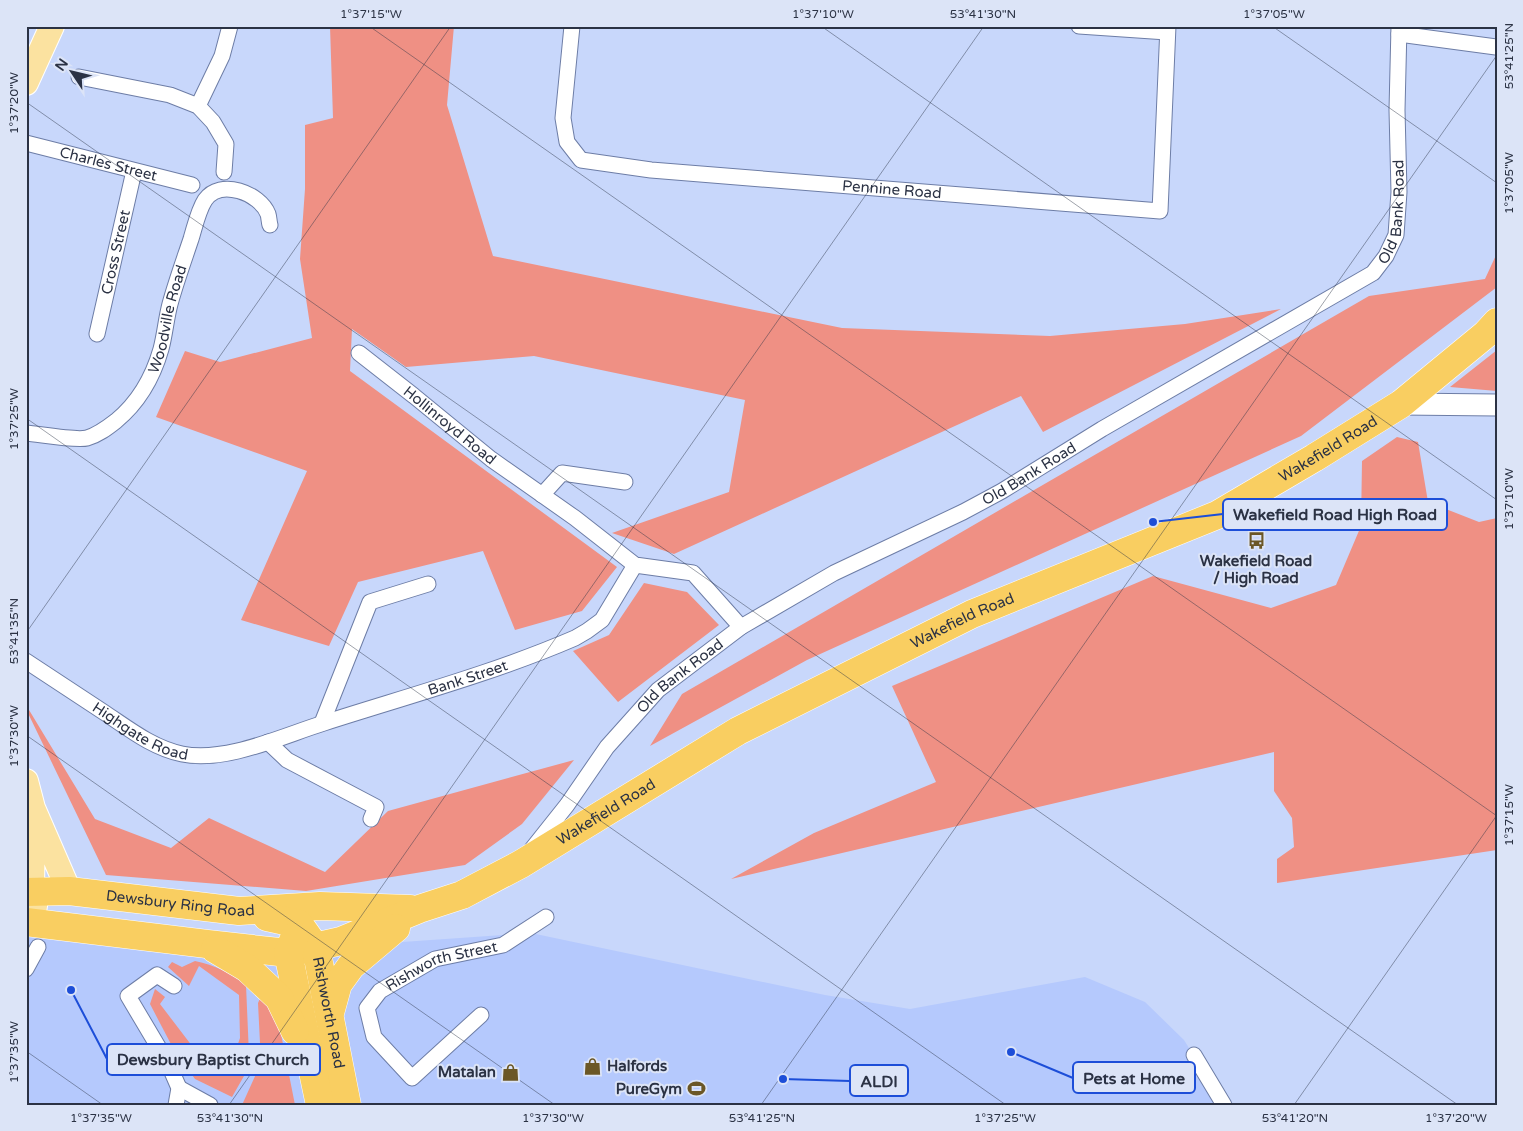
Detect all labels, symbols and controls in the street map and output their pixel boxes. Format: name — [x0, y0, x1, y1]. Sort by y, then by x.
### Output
text: 1°37'15"W — [340, 7, 402, 21]
text: 1°37'10"W — [792, 7, 854, 21]
text: 53°41'30"N — [950, 7, 1016, 21]
text: 1°37'05"W — [1243, 7, 1305, 21]
text: 53°41'25"N — [1502, 23, 1516, 89]
north arrow — [48, 48, 98, 98]
text: N — [52, 55, 72, 74]
text: 1°37'20"W — [7, 72, 21, 134]
street label: Charles Street — [58, 143, 159, 185]
text: 1°37'05"W — [1502, 152, 1516, 214]
street label: Old Bank Road — [1374, 159, 1408, 268]
street label: Pennine Road — [842, 176, 942, 202]
street label: Cross Street — [97, 208, 134, 296]
street label: Woodville Road — [144, 262, 191, 376]
street label: Hollinroyd Road — [400, 382, 500, 468]
text: 1°37'25"W — [7, 388, 21, 450]
street label: Wakefield Road — [1275, 412, 1381, 486]
street label: Old Bank Road — [979, 438, 1079, 509]
text: 1°37'10"W — [1502, 468, 1516, 530]
callout: Wakefield Road High Road — [1223, 499, 1447, 530]
text: Wakefield Road High Road — [1233, 505, 1437, 525]
bus stop icon: Wakefield Road / High Road — [1246, 530, 1266, 550]
place label: Wakefield Road / High Road — [1200, 552, 1312, 588]
street label: Wakefield Road — [907, 589, 1017, 652]
text: 53°41'35"N — [7, 598, 21, 664]
street label: Old Bank Road — [633, 635, 727, 717]
street label: Bank Street — [426, 656, 510, 699]
street label: Highgate Road — [89, 698, 190, 764]
text: 1°37'30"W — [7, 705, 21, 767]
street label: Wakefield Road — [553, 775, 659, 849]
text: 1°37'15"W — [1502, 784, 1516, 846]
street label: Dewsbury Ring Road — [105, 886, 255, 920]
street label: Rishworth Street — [382, 937, 499, 995]
street label: Rishworth Road — [309, 955, 349, 1070]
text: 1°37'35"W — [7, 1021, 21, 1083]
callout: Dewsbury Baptist Church — [107, 1044, 320, 1075]
text: Dewsbury Baptist Church — [117, 1050, 309, 1070]
shop icon: Halfords — [583, 1056, 603, 1076]
place label: Halfords — [607, 1057, 667, 1075]
shop icon: Matalan — [500, 1062, 520, 1082]
callout: Pets at Home — [1073, 1062, 1195, 1093]
place label: Matalan — [438, 1063, 496, 1081]
callout: ALDI — [850, 1065, 908, 1096]
text: Pets at Home — [1083, 1069, 1185, 1089]
text: ALDI — [860, 1072, 898, 1092]
sports icon: PureGym — [686, 1079, 706, 1099]
place label: PureGym — [616, 1080, 682, 1099]
text: 1°37'35"W — [70, 1111, 132, 1125]
text: 53°41'30"N — [197, 1111, 263, 1125]
text: 1°37'30"W — [522, 1111, 584, 1125]
text: 53°41'25"N — [729, 1111, 795, 1125]
text: 1°37'25"W — [974, 1111, 1036, 1125]
text: 53°41'20"N — [1262, 1111, 1328, 1125]
text: 1°37'20"W — [1425, 1111, 1487, 1125]

